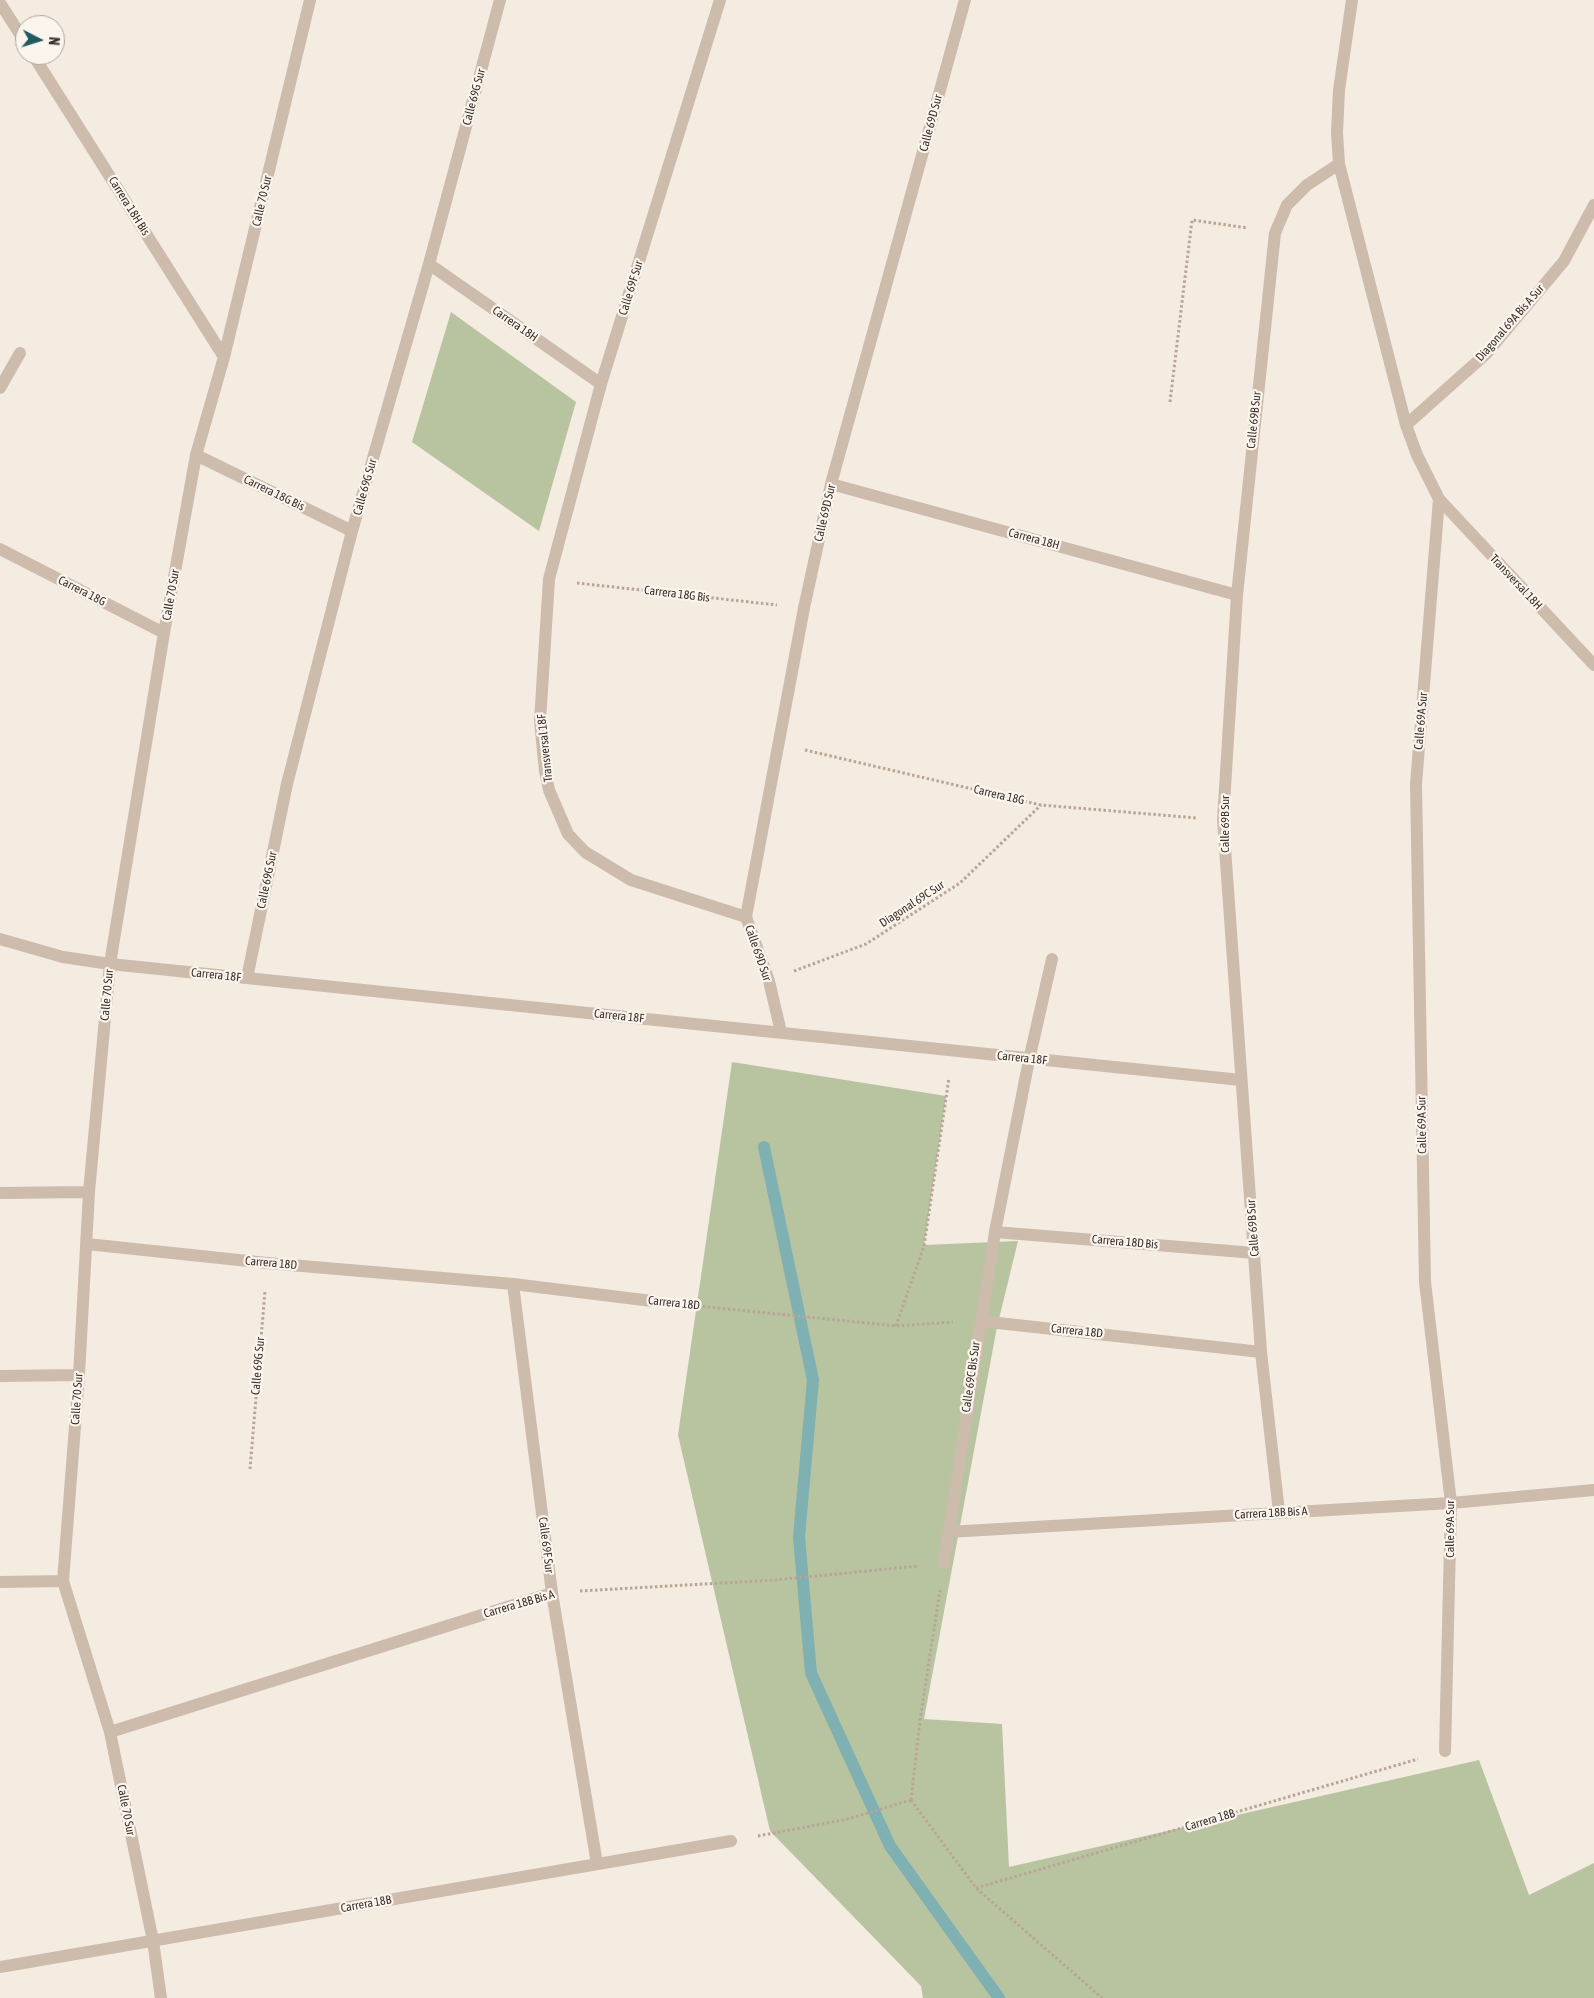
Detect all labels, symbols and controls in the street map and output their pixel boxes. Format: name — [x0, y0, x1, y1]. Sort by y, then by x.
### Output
north arrow — [15, 15, 65, 65]
text: N — [46, 36, 62, 46]
street label: Calle 69G Sur — [460, 67, 488, 127]
street label: Calle 69D Sur — [916, 93, 946, 153]
street label: Carrera 18H Bis — [105, 174, 153, 238]
street label: Calle 70 Sur — [249, 174, 275, 228]
street label: Calle 69F Sur — [616, 259, 646, 317]
street label: Diagonal 69A Bis A Sur — [1473, 282, 1547, 364]
street label: Carrera 18H — [489, 303, 541, 345]
street label: Calle 69B Sur — [1244, 391, 1264, 449]
street label: Calle 69G Sur — [350, 457, 380, 517]
street label: Carrera 18G Bis — [241, 472, 307, 514]
street label: Calle 69D Sur — [811, 483, 839, 543]
street label: Carrera 18H — [1007, 525, 1061, 553]
street label: Transversal 18H — [1487, 551, 1545, 613]
street label: Calle 70 Sur — [159, 568, 183, 622]
street label: Carrera 18G — [56, 573, 108, 609]
street label: Carrera 18G Bis — [643, 583, 711, 605]
street label: Calle 69A Sur — [1411, 692, 1431, 750]
street label: Transversal 18F — [534, 713, 556, 783]
street label: Carrera 18G — [972, 782, 1026, 808]
street label: Calle 69B Sur — [1218, 795, 1232, 853]
street label: Calle 69G Sur — [254, 850, 280, 910]
street label: Diagonal 69C Sur — [877, 878, 947, 930]
street label: Calle 69D Sur — [742, 923, 774, 983]
street label: Carrera 18F — [190, 965, 242, 985]
street label: Calle 70 Sur — [98, 969, 116, 1021]
street label: Carrera 18F — [593, 1006, 645, 1026]
street label: Carrera 18F — [996, 1048, 1048, 1068]
street label: Calle 69A Sur — [1414, 1096, 1430, 1154]
street label: Calle 69B Sur — [1244, 1199, 1262, 1257]
street label: Carrera 18D Bis — [1091, 1232, 1159, 1252]
street label: Carrera 18D — [244, 1254, 298, 1272]
street label: Carrera 18D — [647, 1293, 701, 1313]
street label: Carrera 18D — [1050, 1321, 1104, 1341]
street label: Calle 69G Sur — [248, 1336, 268, 1396]
street label: Calle 69C Bis Sur — [959, 1341, 983, 1413]
street label: Calle 70 Sur — [68, 1373, 86, 1425]
street label: Calle 69A Sur — [1443, 1500, 1457, 1558]
street label: Carrera 18B Bis A — [1234, 1504, 1308, 1522]
street label: Calle 69F Sur — [535, 1516, 557, 1574]
street label: Carrera 18B Bis A — [482, 1587, 556, 1621]
street label: Calle 70 Sur — [114, 1783, 138, 1837]
street label: Carrera 18B — [1184, 1806, 1236, 1834]
street label: Carrera 18B — [340, 1892, 392, 1916]

